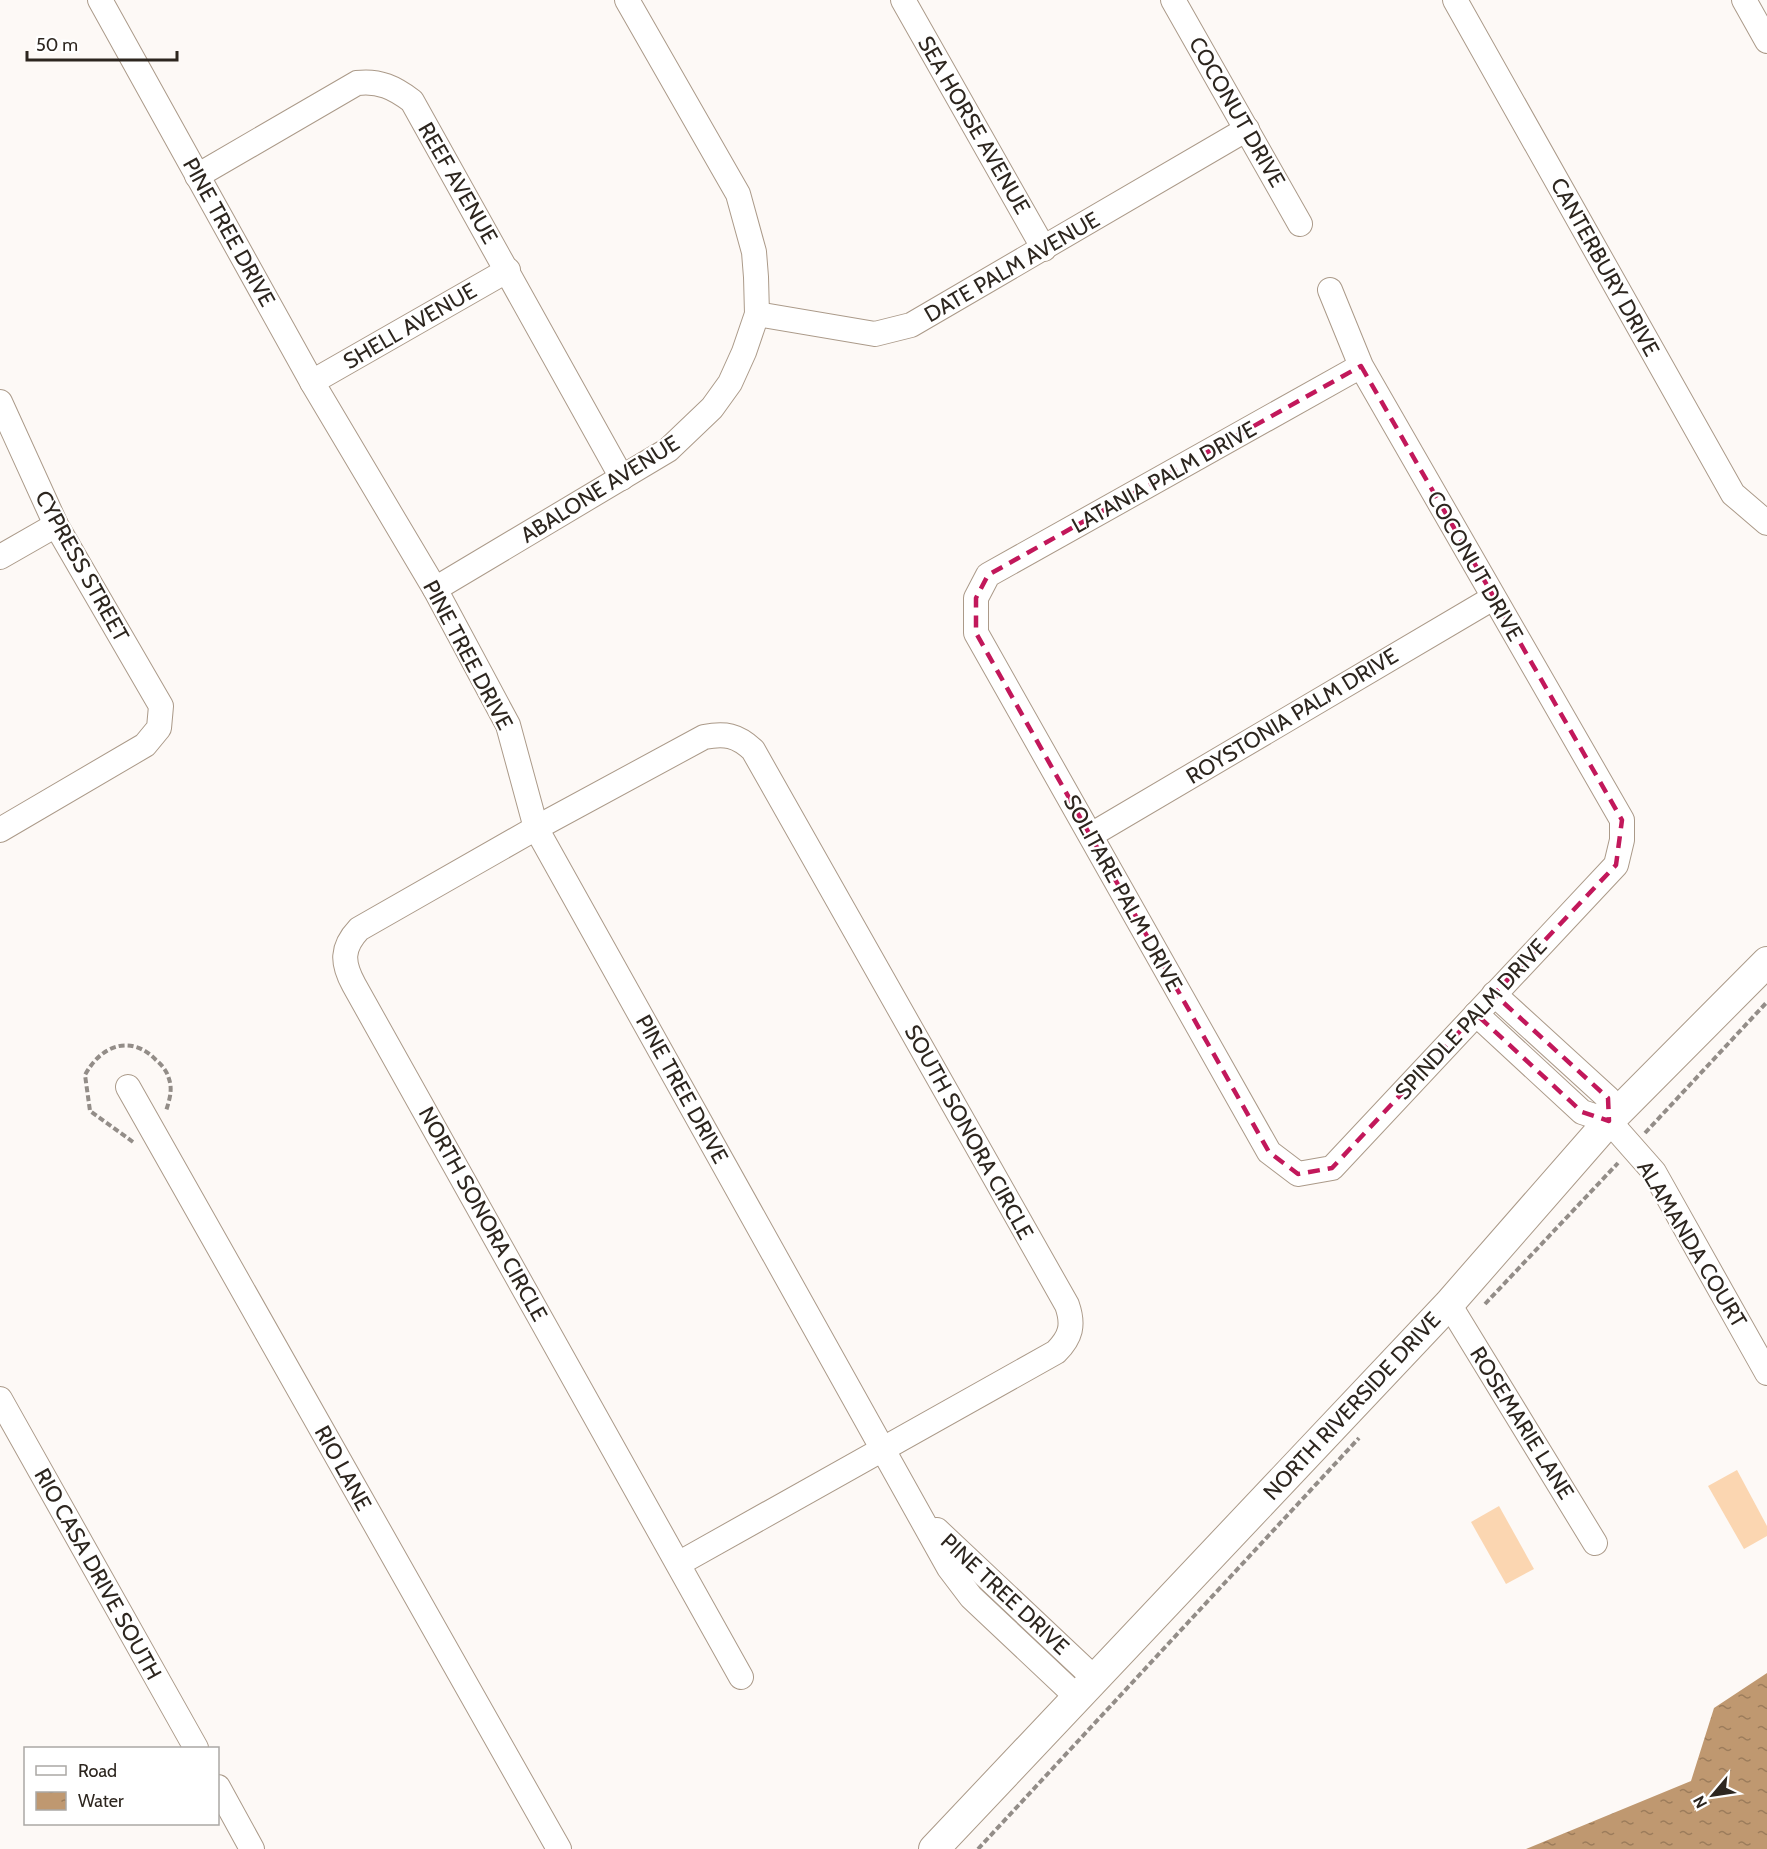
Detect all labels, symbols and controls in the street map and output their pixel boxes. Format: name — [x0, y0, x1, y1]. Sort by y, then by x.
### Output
scale bar — [27, 24, 177, 62]
street label: SEA HORSE AVENUE — [912, 31, 1036, 219]
street label: COCONUT DRIVE — [1183, 32, 1291, 192]
text: 50 m — [36, 34, 78, 56]
street label: REEF AVENUE — [412, 117, 504, 249]
street label: PINE TREE DRIVE — [177, 153, 281, 311]
street label: CANTERBURY DRIVE — [1545, 173, 1665, 361]
street label: DATE PALM AVENUE — [920, 206, 1104, 328]
street label: SHELL AVENUE — [339, 277, 481, 375]
street label: LATANIA PALM DRIVE — [1067, 415, 1261, 539]
street label: ABALONE AVENUE — [516, 429, 684, 549]
street label: CYPRESS STREET — [29, 486, 135, 647]
street label: COCONUT DRIVE — [1421, 486, 1529, 646]
street label: PINE TREE DRIVE — [417, 576, 519, 734]
street label: ROYSTONIA PALM DRIVE — [1181, 642, 1403, 790]
street label: SOLITARE PALM DRIVE — [1058, 790, 1188, 996]
street label: SPINDLE PALM DRIVE — [1389, 933, 1553, 1105]
street label: PINE TREE DRIVE — [630, 1010, 734, 1168]
street label: SOUTH SONORA CIRCLE — [899, 1020, 1039, 1244]
street label: NORTH SONORA CIRCLE — [413, 1102, 553, 1326]
street label: ALAMANDA COURT — [1631, 1156, 1753, 1333]
street label: NORTH RIVERSIDE DRIVE — [1258, 1306, 1446, 1506]
street label: ROSEMARIE LANE — [1464, 1342, 1580, 1504]
street label: RIO LANE — [309, 1421, 377, 1515]
street label: RIO CASA DRIVE SOUTH — [29, 1464, 167, 1684]
street label: PINE TREE DRIVE — [935, 1528, 1075, 1660]
legend — [24, 1747, 219, 1825]
text: Road — [78, 1760, 117, 1782]
north arrow — [1683, 1765, 1743, 1825]
text: Water — [78, 1790, 124, 1812]
text: N — [1689, 1792, 1711, 1812]

